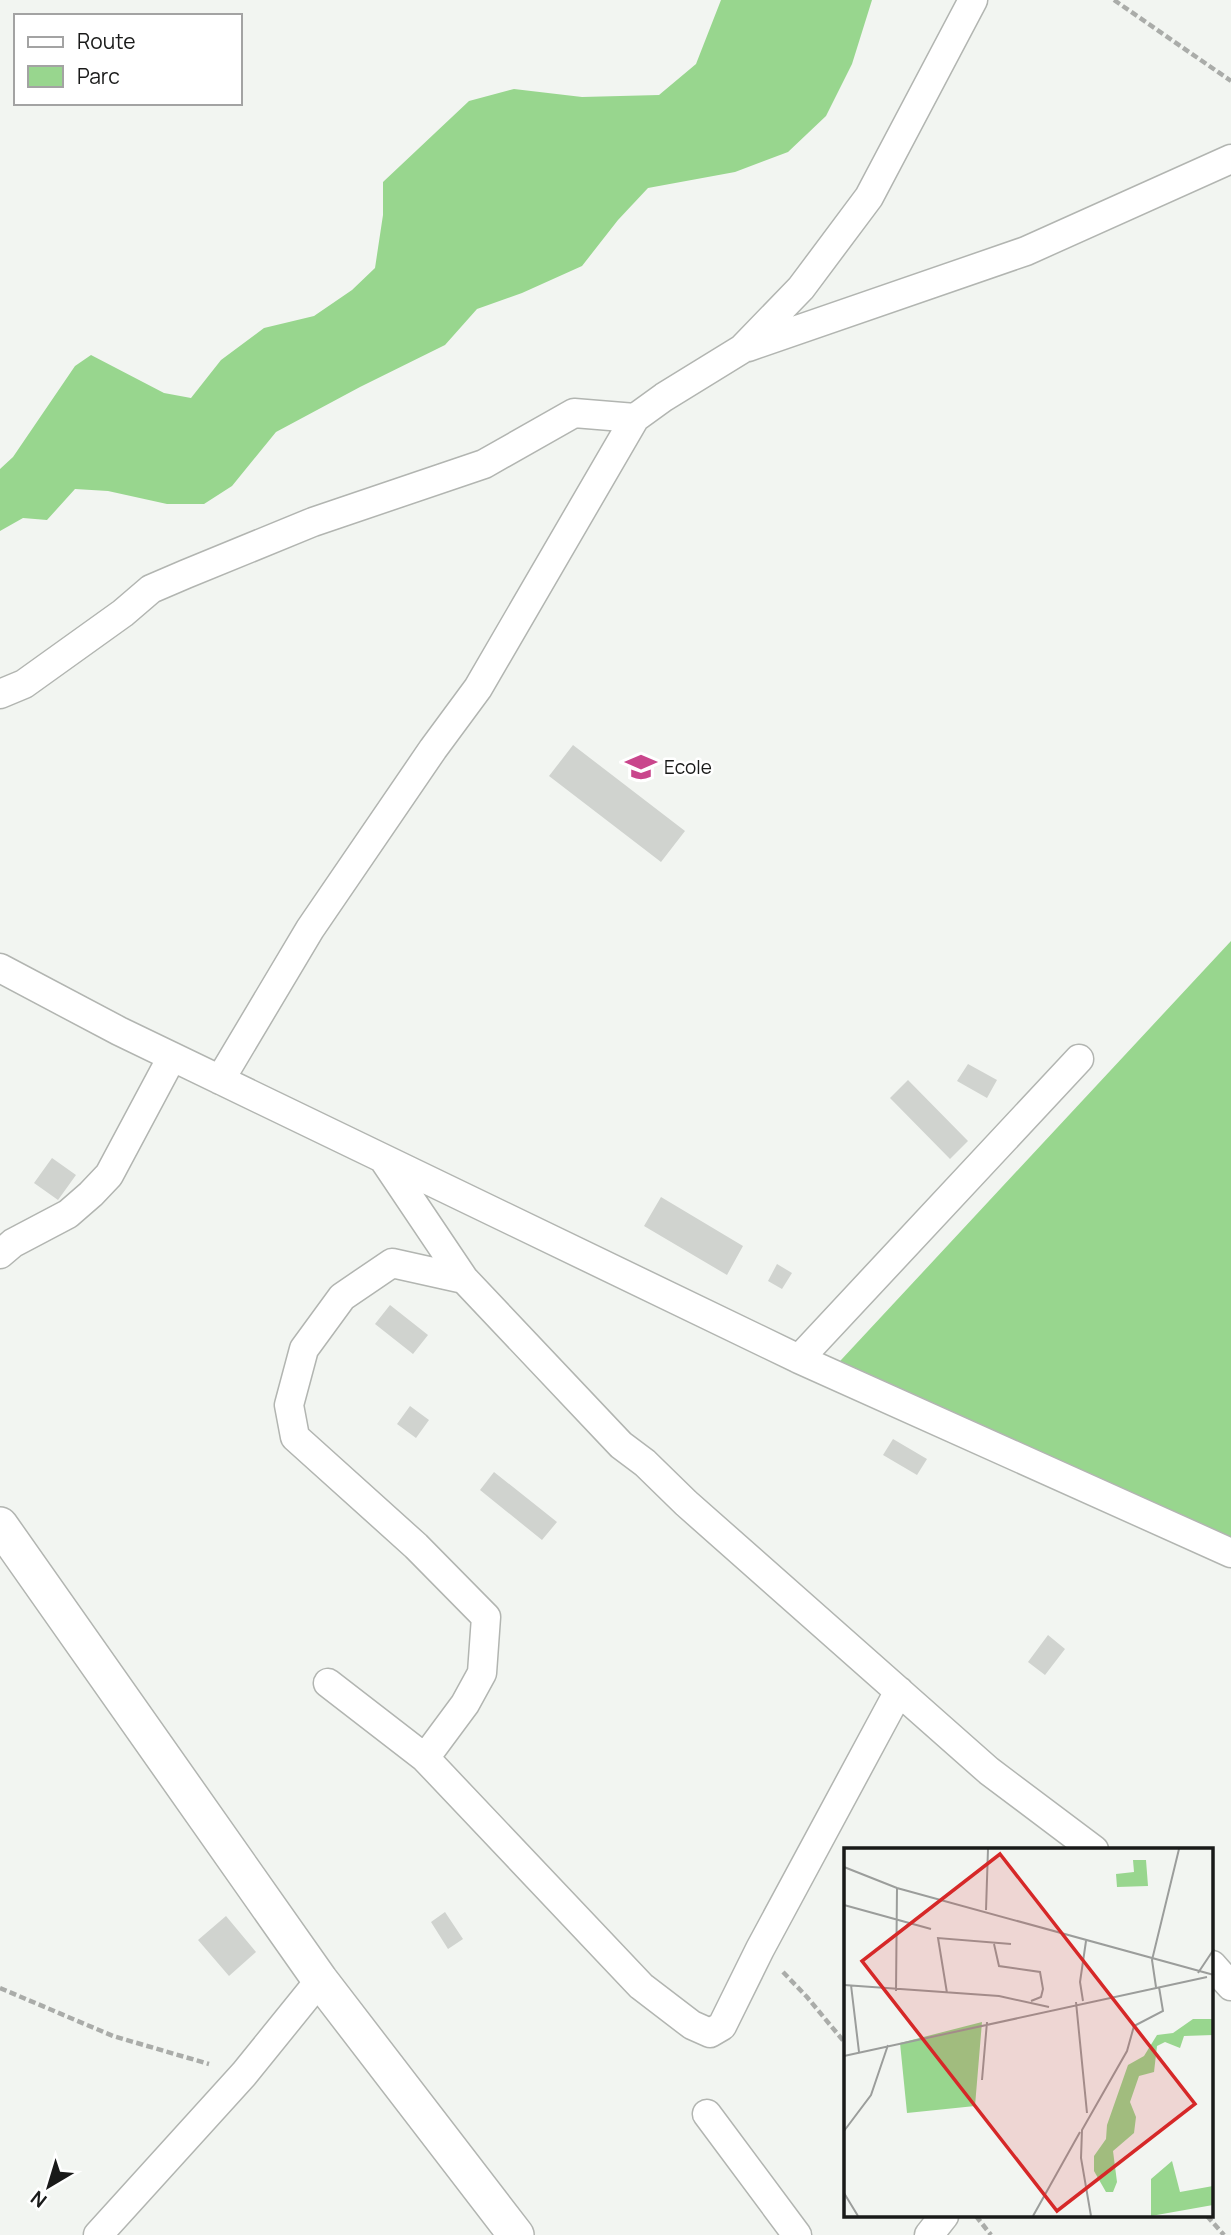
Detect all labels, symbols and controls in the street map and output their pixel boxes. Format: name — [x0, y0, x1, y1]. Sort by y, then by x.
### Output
legend — [14, 14, 242, 105]
text: Route — [77, 27, 135, 55]
text: Parc — [77, 62, 120, 90]
school or university icon: Ecole — [624, 750, 658, 784]
place label: Ecole — [664, 754, 712, 780]
inset map — [844, 1848, 1214, 2218]
north arrow — [14, 2151, 84, 2221]
text: N — [25, 2185, 52, 2214]

